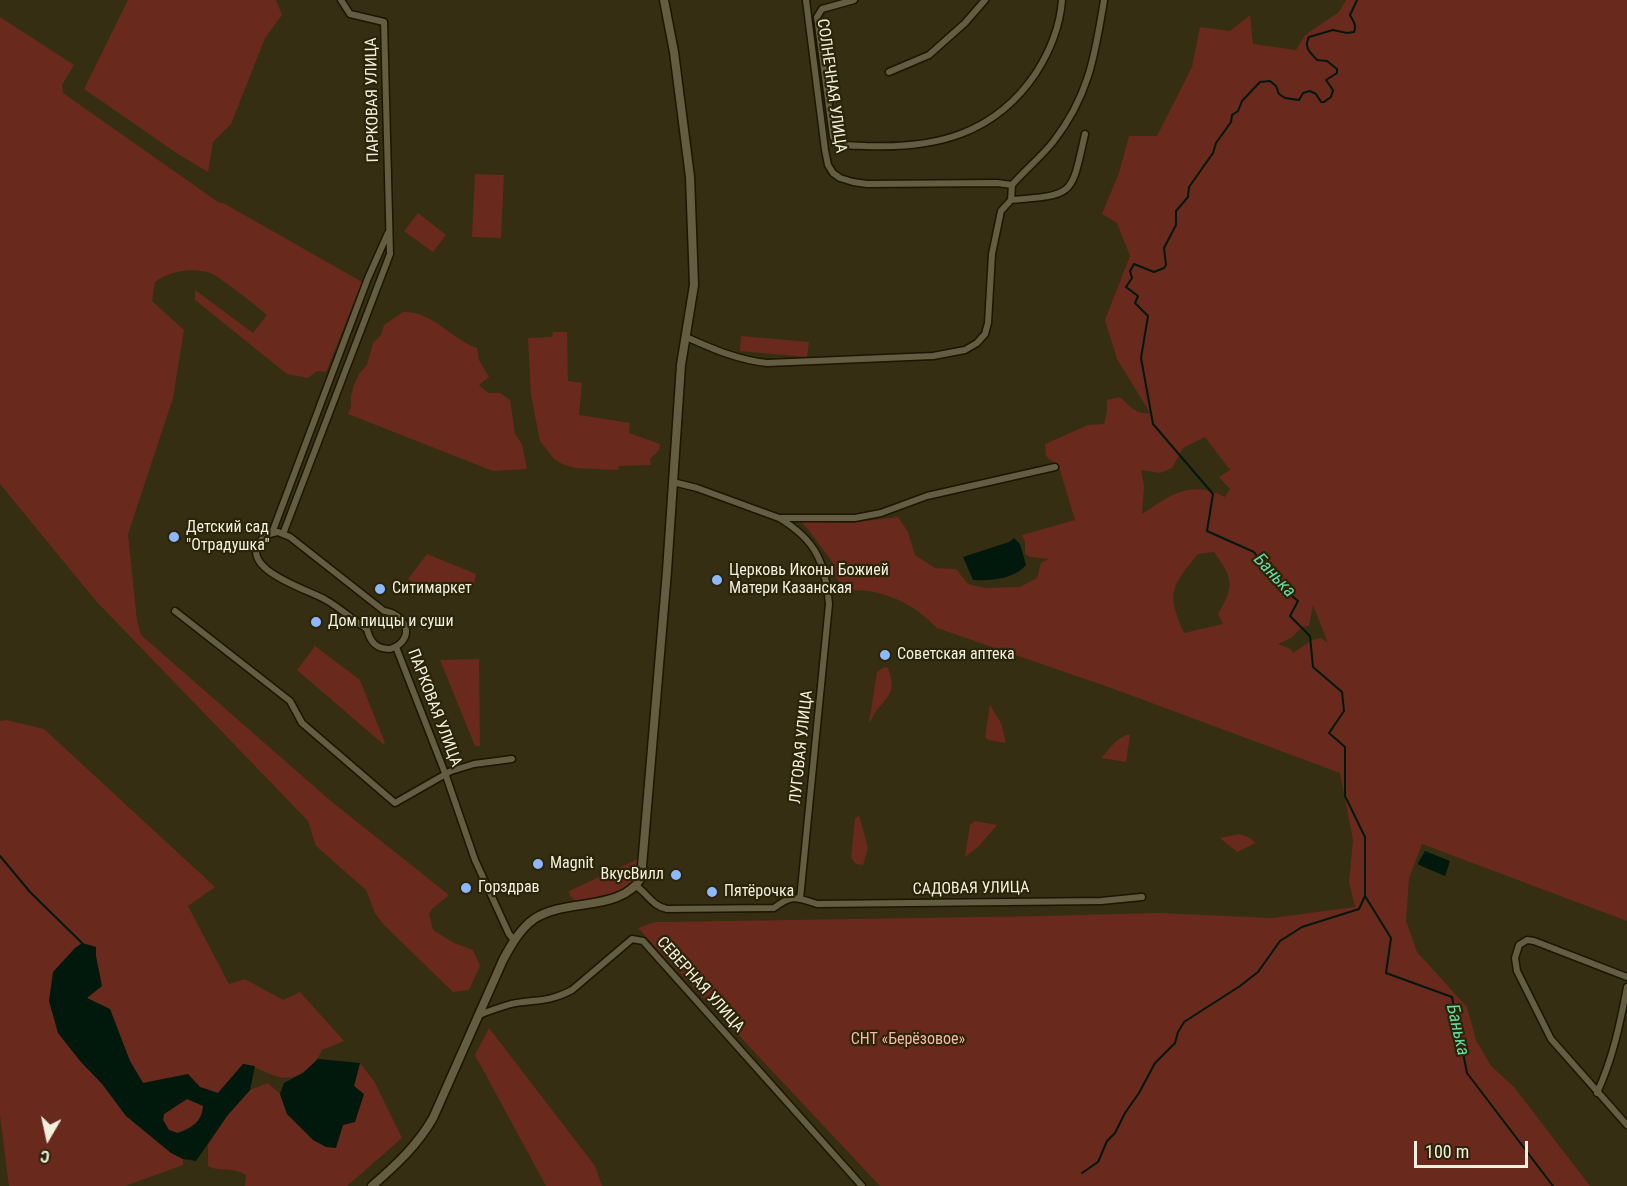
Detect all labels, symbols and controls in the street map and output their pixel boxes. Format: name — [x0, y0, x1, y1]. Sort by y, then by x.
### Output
street label: СОЛНЕЧНАЯ УЛИЦА — [812, 18, 850, 154]
street label: ПАРКОВАЯ УЛИЦА — [362, 37, 384, 163]
place label: Детский сад "Отрадушка" — [186, 518, 270, 556]
marker: Детский сад "Отрадушка" — [167, 530, 181, 544]
water label: Банька — [1248, 550, 1300, 602]
place label: Церковь Иконы Божией Матери Казанская — [729, 561, 889, 599]
marker: Церковь Иконы Божией Матери Казанская — [710, 573, 724, 587]
place label: Ситимаркет — [392, 579, 472, 599]
marker: Ситимаркет — [373, 582, 387, 596]
place label: Дом пиццы и суши — [328, 612, 454, 632]
marker: Дом пиццы и суши — [309, 615, 323, 629]
place label: Советская аптека — [897, 645, 1015, 665]
street label: ПАРКОВАЯ УЛИЦА — [403, 646, 465, 770]
marker: Советская аптека — [878, 648, 892, 662]
street label: ЛУГОВАЯ УЛИЦА — [787, 689, 817, 805]
place label: Magnit — [550, 854, 594, 874]
marker: Magnit — [531, 857, 545, 871]
place label: ВкусВилл — [600, 865, 664, 885]
marker: ВкусВилл — [669, 868, 683, 882]
place label: Горздрав — [478, 878, 540, 898]
street label: САДОВАЯ УЛИЦА — [912, 878, 1030, 900]
marker: Горздрав — [459, 881, 473, 895]
place label: Пятёрочка — [724, 882, 794, 902]
marker: Пятёрочка — [705, 885, 719, 899]
street label: СЕВЕРНАЯ УЛИЦА — [652, 933, 748, 1037]
water label: Банька — [1441, 1002, 1473, 1058]
park label: СНТ «Берёзовое» — [851, 1030, 965, 1050]
north arrow — [18, 1108, 78, 1168]
scale bar — [1417, 1129, 1531, 1167]
text: 100 m — [1425, 1141, 1469, 1162]
text: С — [39, 1146, 51, 1166]

